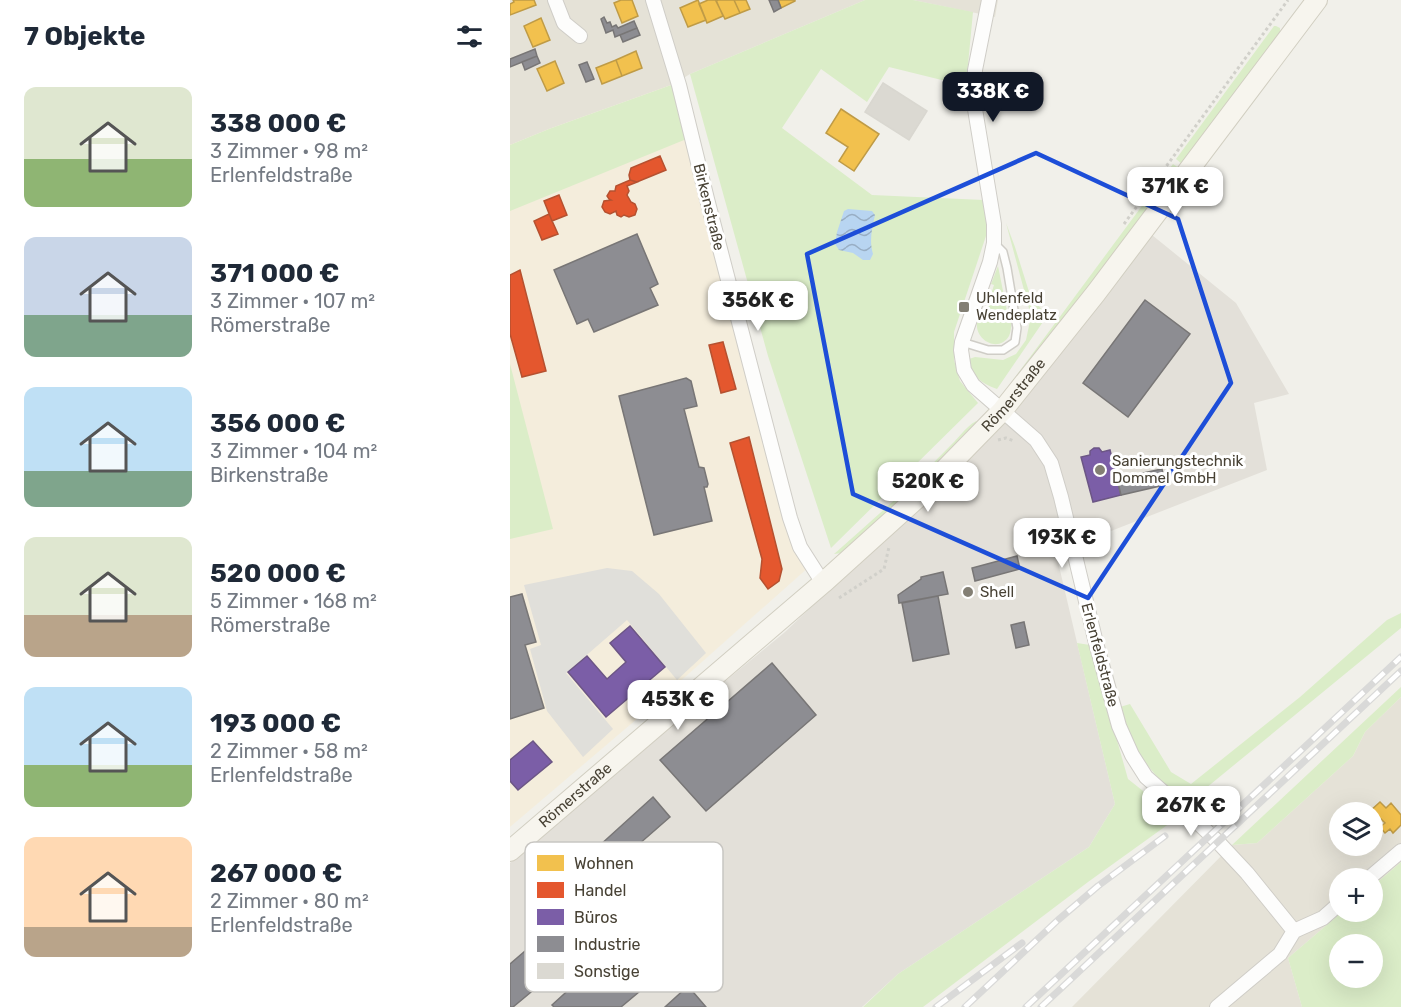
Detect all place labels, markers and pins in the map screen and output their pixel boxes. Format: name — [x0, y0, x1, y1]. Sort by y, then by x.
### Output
pin: 338K € — [944, 72, 1042, 123]
pin: 371K € — [1126, 167, 1224, 218]
pin: 356K € — [709, 281, 807, 332]
place label: Uhlenfeld Wendeplatz — [976, 289, 1057, 324]
marker: Uhlenfeld Wendeplatz — [957, 300, 971, 314]
place label: Sanierungstechnik Dommel GmbH — [1112, 452, 1244, 487]
pin: 520K € — [879, 462, 977, 513]
marker: Sanierungstechnik Dommel GmbH — [1093, 463, 1107, 477]
pin: 193K € — [1013, 518, 1111, 569]
place label: Shell — [980, 583, 1014, 601]
marker: Shell — [961, 585, 975, 599]
pin: 453K € — [629, 680, 727, 731]
pin: 267K € — [1142, 786, 1240, 837]

